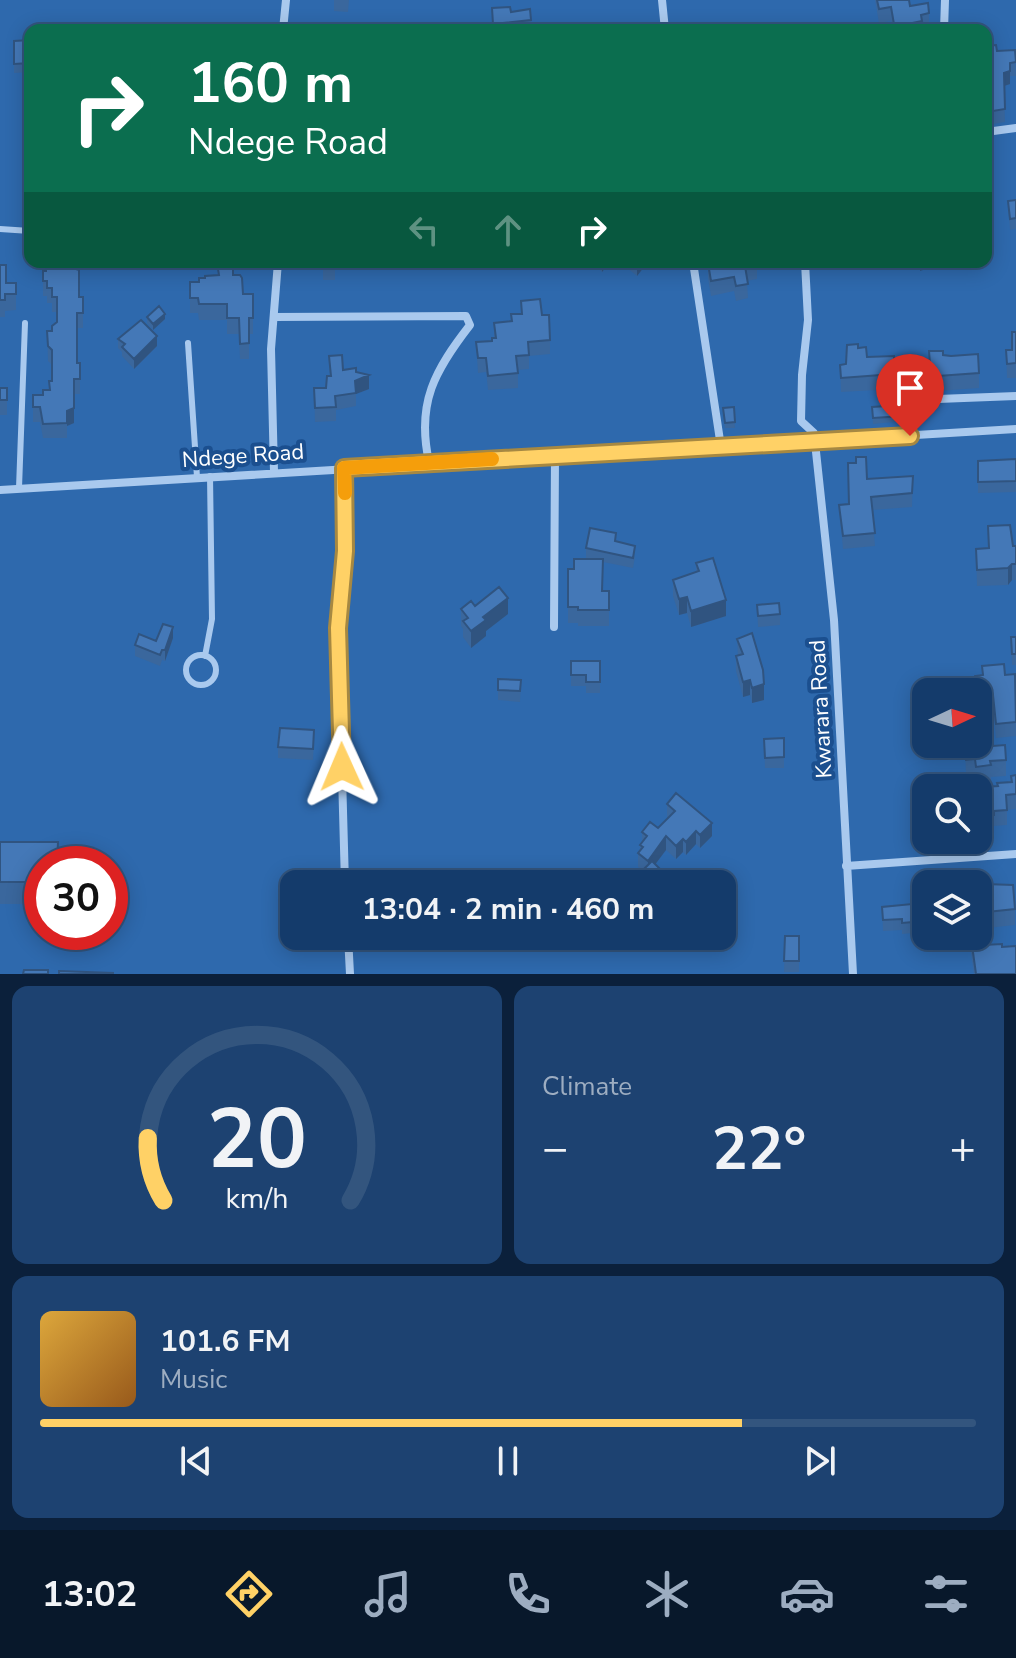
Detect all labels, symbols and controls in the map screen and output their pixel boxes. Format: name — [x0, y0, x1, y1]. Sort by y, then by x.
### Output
text: 160 m — [188, 45, 353, 122]
icon: right — [56, 56, 160, 160]
text: Ndege Road — [188, 118, 388, 167]
icon: left — [402, 208, 446, 252]
icon: ahead — [486, 208, 530, 252]
icon: right — [570, 208, 614, 252]
pin — [876, 354, 944, 436]
icon: arrive — [888, 366, 932, 410]
street label: Ndege Road — [181, 437, 305, 475]
street label: Kwarara Road — [802, 639, 840, 779]
north arrow — [912, 678, 992, 758]
map controls — [912, 678, 992, 950]
position arrow — [300, 725, 384, 809]
button: search — [912, 774, 992, 854]
speed limit sign: 30 — [24, 846, 128, 950]
button: layers — [912, 870, 992, 950]
text: 13:04 · 2 min · 460 m — [362, 889, 654, 930]
text: Climate — [542, 1069, 632, 1104]
text: 20 — [207, 1083, 307, 1196]
text: 22° — [712, 1108, 806, 1190]
text: − — [542, 1119, 568, 1179]
text: + — [950, 1119, 976, 1179]
text: km/h — [226, 1179, 288, 1218]
text: 101.6 FM — [160, 1321, 290, 1362]
text: Music — [160, 1362, 227, 1397]
icon: previous — [174, 1439, 218, 1483]
icon: pause — [486, 1439, 530, 1483]
icon: next — [798, 1439, 842, 1483]
icon: directions — [221, 1566, 277, 1622]
icon: music — [360, 1566, 416, 1622]
icon: phone — [500, 1566, 556, 1622]
icon: climate — [639, 1566, 695, 1622]
icon: car — [779, 1566, 835, 1622]
icon: filters — [918, 1566, 974, 1622]
text: 13:02 — [42, 1570, 137, 1619]

